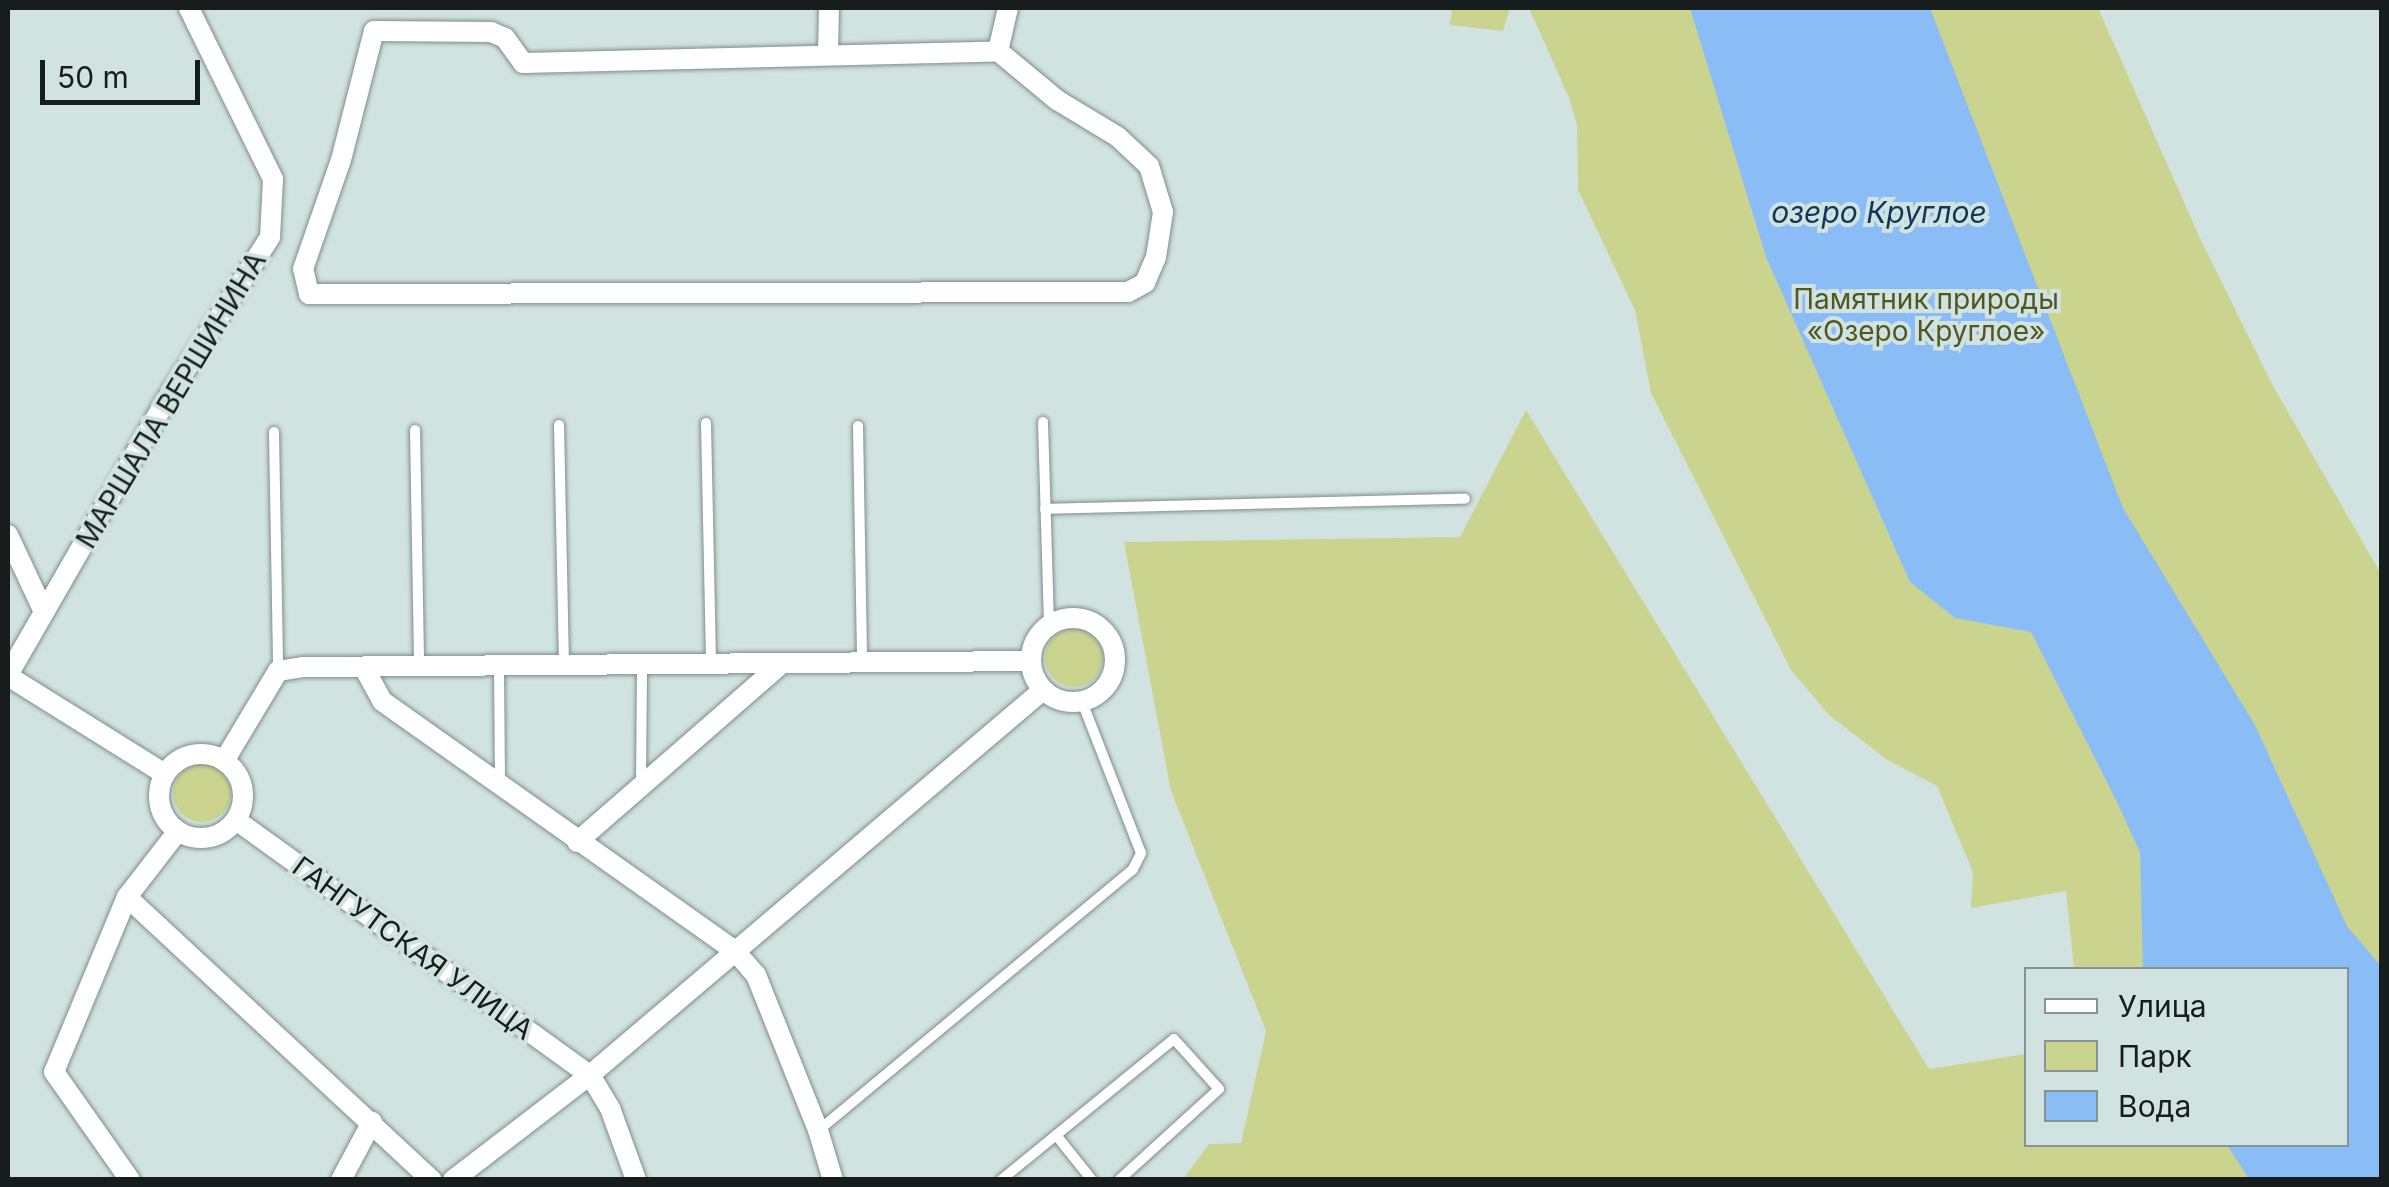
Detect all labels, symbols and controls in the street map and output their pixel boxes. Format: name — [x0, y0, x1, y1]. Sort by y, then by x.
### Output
scale bar — [45, 40, 205, 102]
text: 50 m — [57, 59, 129, 95]
water label: озеро Круглое — [1771, 194, 1987, 230]
street label: МАРШАЛА ВЕРШИНИНА — [69, 246, 273, 554]
park label: Памятник природы «Озеро Круглое» — [1793, 282, 2059, 348]
street label: ГАНГУТСКАЯ УЛИЦА — [286, 849, 540, 1047]
legend — [2024, 967, 2349, 1147]
text: Улица — [2118, 988, 2207, 1024]
text: Парк — [2118, 1038, 2192, 1074]
text: Вода — [2118, 1088, 2191, 1124]

